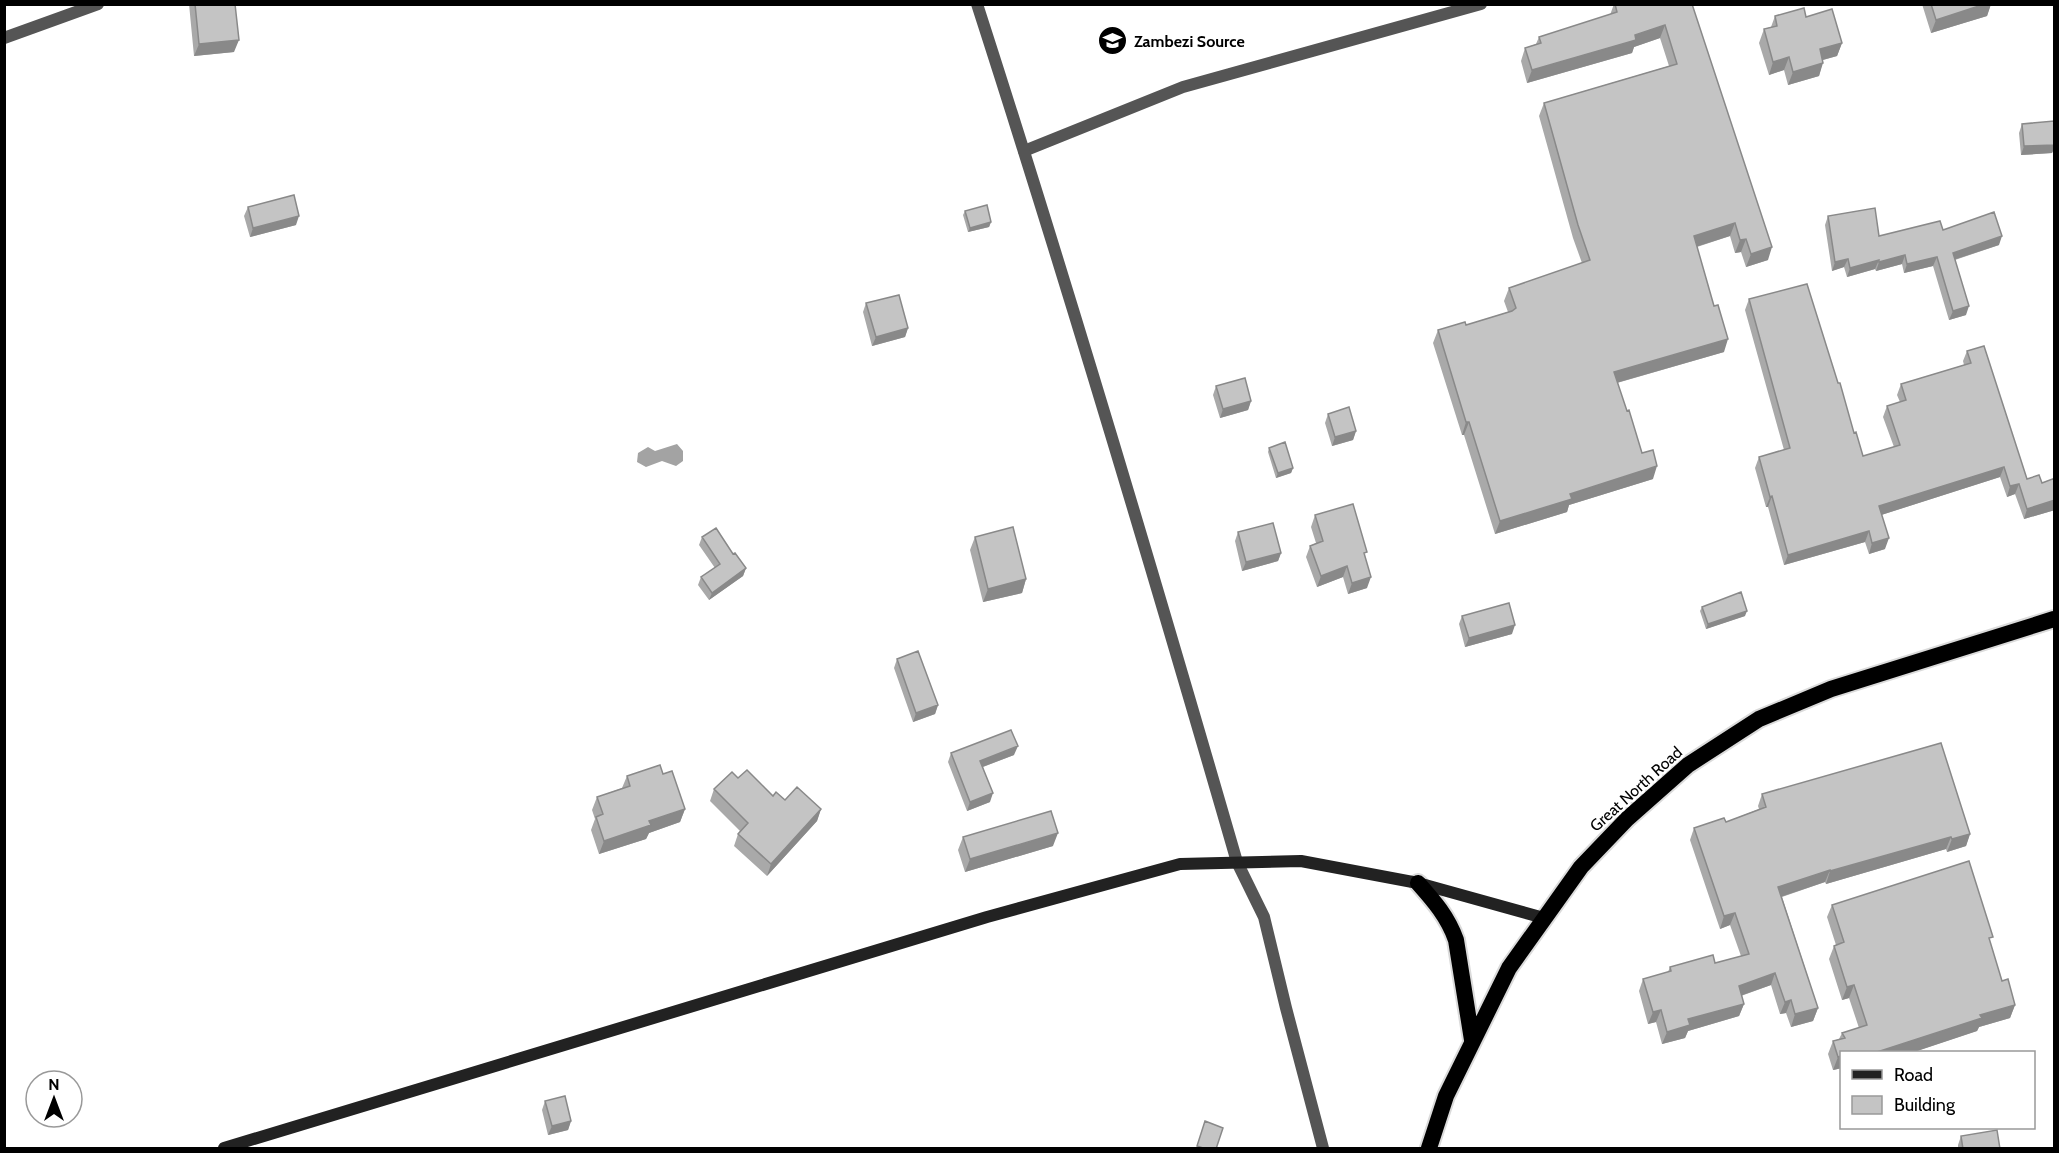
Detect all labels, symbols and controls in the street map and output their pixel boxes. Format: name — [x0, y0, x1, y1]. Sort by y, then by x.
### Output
school or university icon: Zambezi Source — [1097, 25, 1129, 57]
place label: Zambezi Source — [1134, 32, 1245, 51]
street label: Great North Road — [1586, 743, 1686, 835]
legend — [1840, 1051, 2035, 1129]
text: Road — [1894, 1064, 1933, 1086]
north arrow — [24, 1069, 84, 1129]
text: N — [48, 1075, 60, 1094]
text: Building — [1894, 1094, 1956, 1116]

